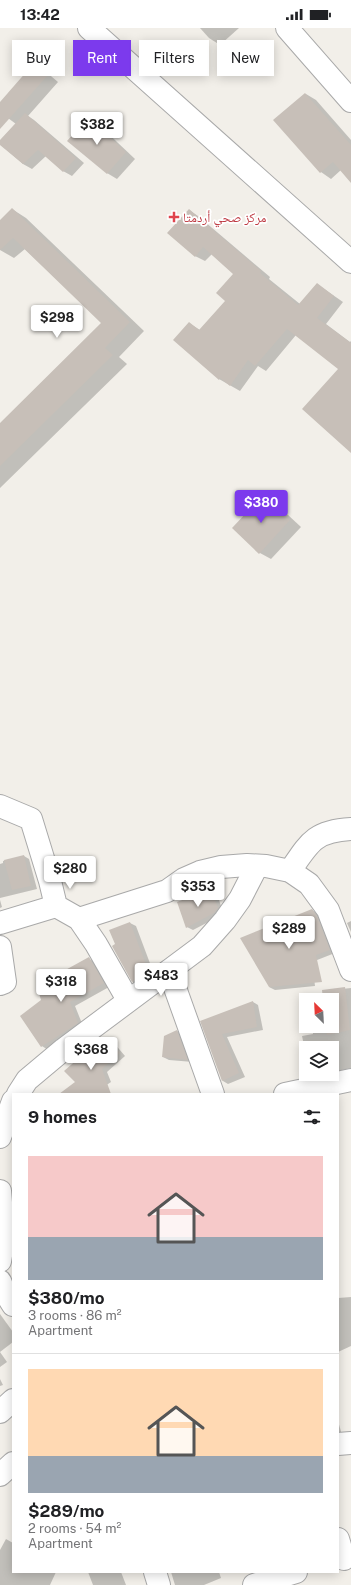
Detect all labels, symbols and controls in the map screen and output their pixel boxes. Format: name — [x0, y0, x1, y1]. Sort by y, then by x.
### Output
text: 13:42 — [20, 6, 60, 23]
chip: Buy — [12, 40, 65, 76]
chip: Rent — [73, 40, 131, 76]
chip: Filters — [139, 40, 209, 76]
chip: New — [217, 40, 274, 76]
pin: $382 — [73, 112, 121, 146]
text: $382 — [80, 117, 114, 132]
place label: مركز صحي أردمتا — [183, 210, 266, 228]
marker: مركز صحي أردمتا — [168, 211, 180, 223]
pin: $298 — [33, 305, 81, 339]
text: $298 — [40, 310, 74, 325]
pin: $380 — [237, 490, 285, 524]
text: $380 — [244, 495, 278, 510]
pin: $280 — [46, 856, 94, 890]
text: $280 — [53, 861, 87, 876]
pin: $353 — [174, 874, 222, 908]
text: $353 — [181, 879, 215, 894]
pin: $289 — [265, 916, 313, 950]
text: $289 — [272, 921, 306, 936]
pin: $483 — [137, 963, 185, 997]
text: $483 — [144, 968, 178, 983]
pin: $318 — [37, 969, 85, 1003]
text: $318 — [45, 974, 77, 989]
north arrow — [299, 993, 339, 1033]
map controls — [299, 993, 339, 1081]
pin: $368 — [67, 1037, 115, 1071]
button: layers — [299, 1041, 339, 1081]
text: $368 — [74, 1042, 108, 1057]
icon: filters — [301, 1106, 323, 1128]
text: 9 homes — [28, 1107, 97, 1127]
icon: home — [140, 1182, 212, 1254]
text: $380/mo — [28, 1288, 105, 1308]
text: 3 rooms · 86 m² — [28, 1308, 122, 1323]
text: Apartment — [28, 1323, 93, 1338]
icon: home — [140, 1395, 212, 1467]
text: $289/mo — [28, 1501, 104, 1521]
text: 2 rooms · 54 m² — [28, 1521, 121, 1536]
text: Apartment — [28, 1536, 93, 1551]

